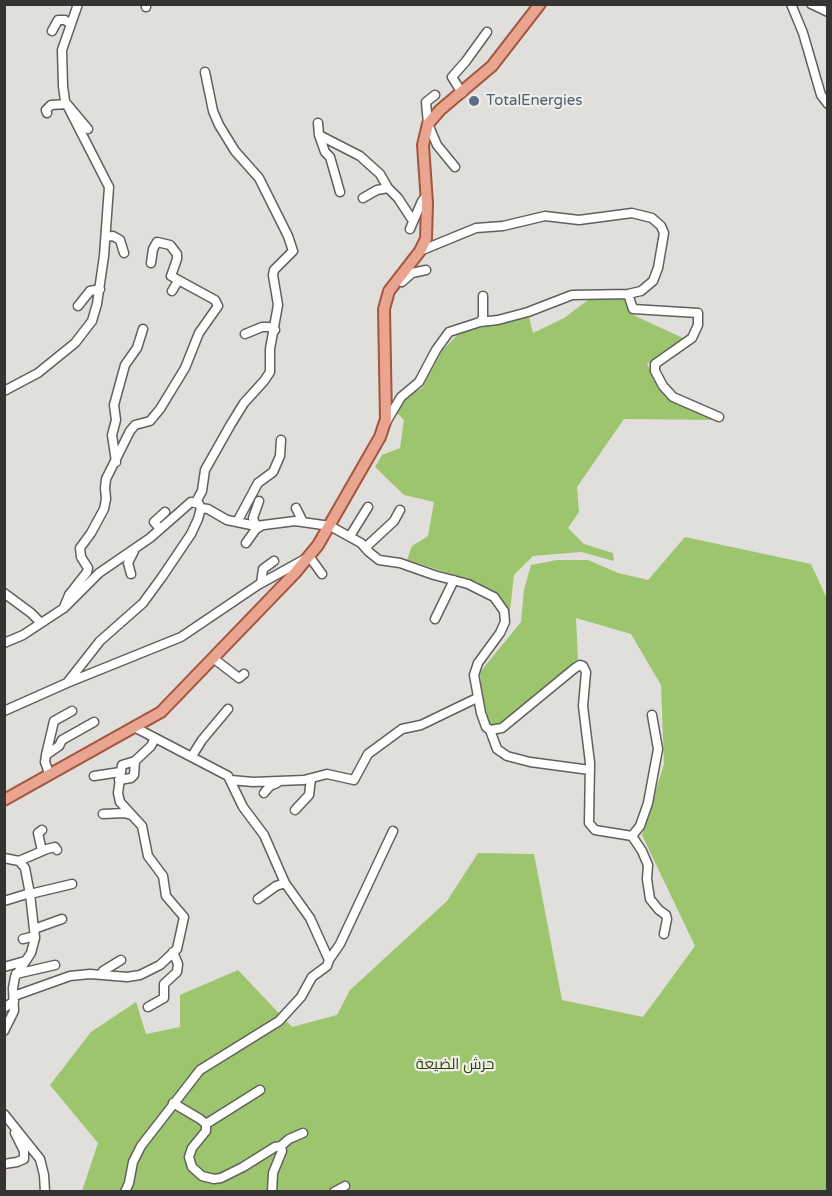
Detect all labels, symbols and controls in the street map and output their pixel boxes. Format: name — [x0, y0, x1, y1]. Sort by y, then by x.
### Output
place label: TotalEnergies — [486, 92, 582, 110]
marker: TotalEnergies — [467, 94, 481, 108]
park label: حرش الضيعة — [416, 1056, 494, 1074]

